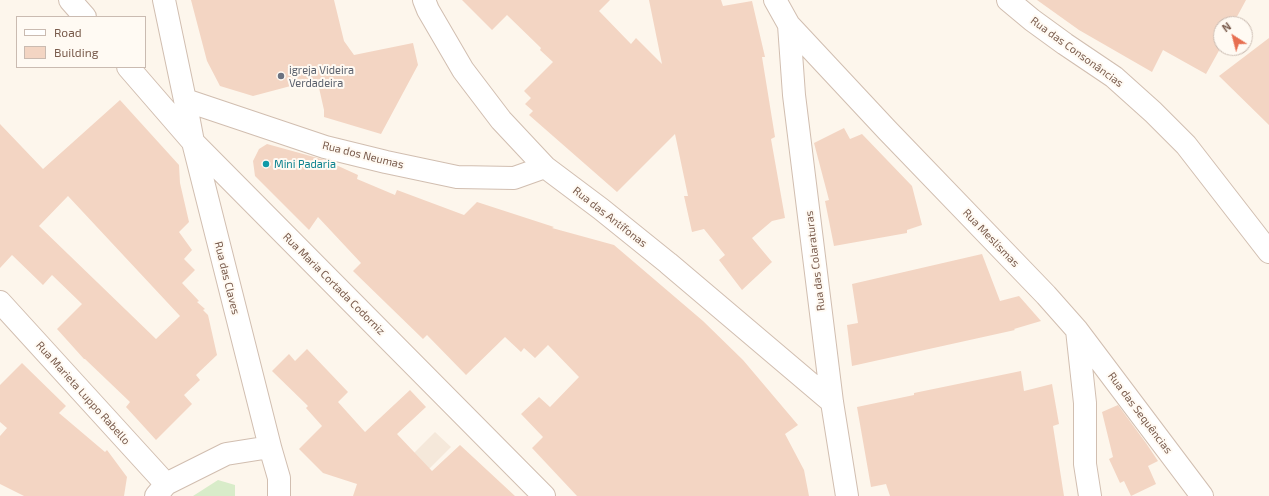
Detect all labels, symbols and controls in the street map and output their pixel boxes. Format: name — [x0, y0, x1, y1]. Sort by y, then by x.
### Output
street label: Rua das Consonâncias — [1028, 14, 1126, 90]
legend — [16, 16, 146, 68]
north arrow — [1213, 16, 1253, 56]
text: N — [1219, 19, 1233, 34]
text: Road — [54, 25, 82, 39]
text: Building — [54, 45, 98, 59]
place label: igreja Videira Verdadeira — [289, 63, 354, 89]
marker: igreja Videira Verdadeira — [276, 71, 286, 81]
street label: Rua dos Neumas — [321, 139, 405, 171]
place label: Mini Padaria — [274, 157, 336, 171]
marker: Mini Padaria — [261, 159, 271, 169]
street label: Rua das Antífonas — [570, 184, 650, 250]
street label: Rua Meslismas — [960, 206, 1022, 270]
street label: Rua das Colaraturas — [802, 210, 828, 312]
street label: Rua Maria Cortada Codorniz — [280, 230, 388, 338]
street label: Rua das Claves — [212, 240, 242, 316]
street label: Rua Marieta Luppo Rabello — [33, 339, 133, 447]
street label: Rua das Sequências — [1105, 370, 1175, 456]

